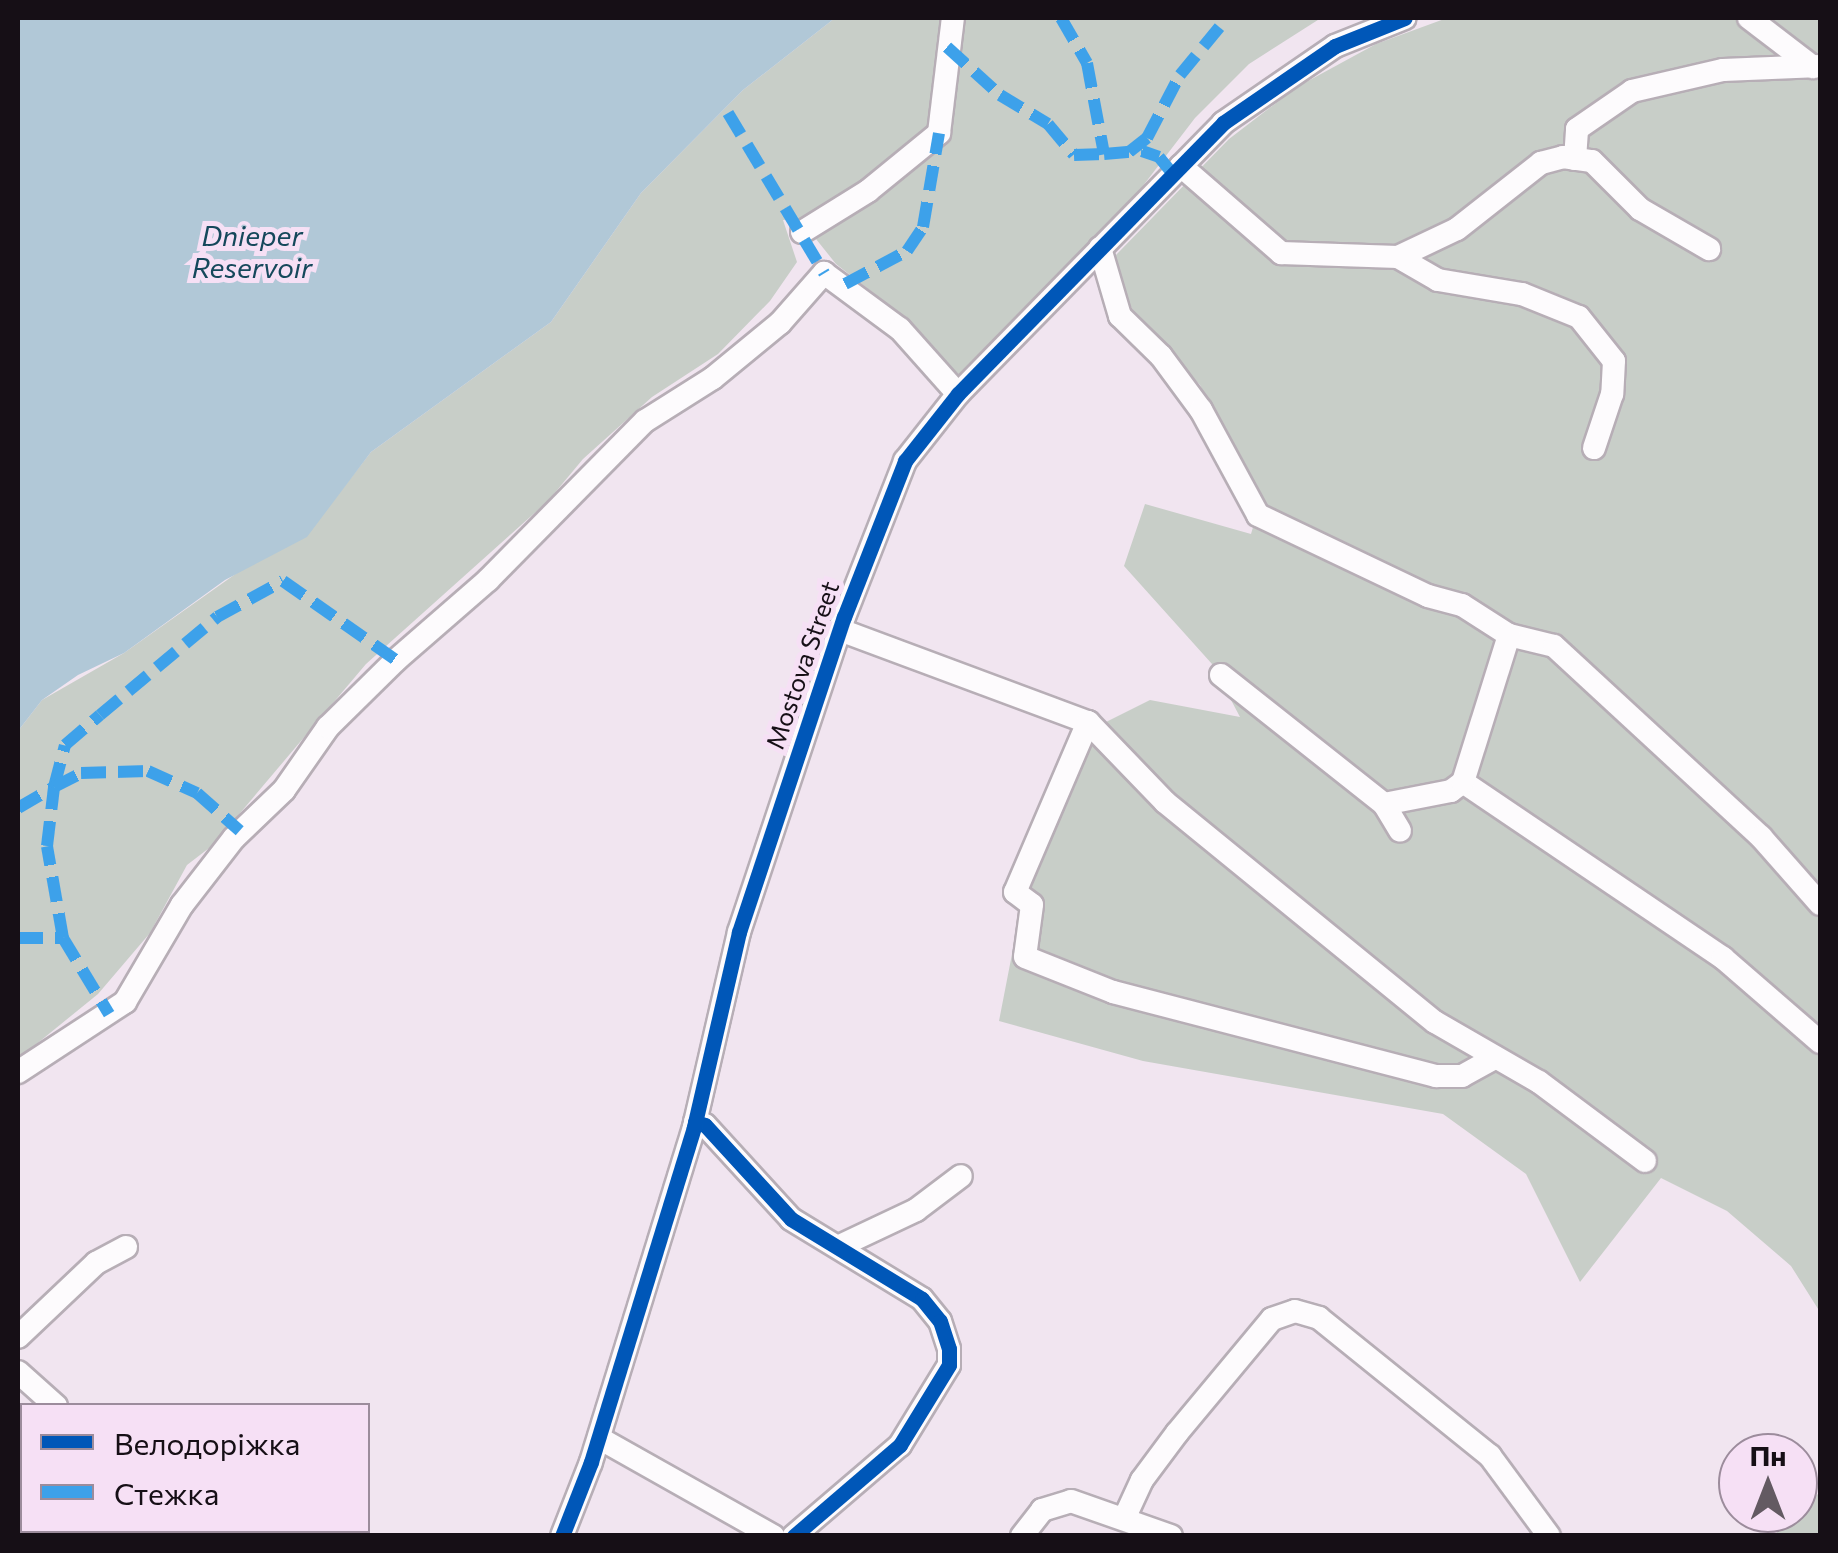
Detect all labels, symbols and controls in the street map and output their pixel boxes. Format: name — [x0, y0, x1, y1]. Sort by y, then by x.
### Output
water label: Dnieper Reservoir — [192, 218, 312, 284]
street label: Mostova Street — [759, 577, 845, 753]
legend — [20, 1403, 370, 1533]
text: Велодоріжка — [114, 1424, 300, 1461]
north arrow — [1718, 1433, 1818, 1533]
text: Пн — [1749, 1438, 1787, 1472]
text: Стежка — [114, 1474, 219, 1511]

